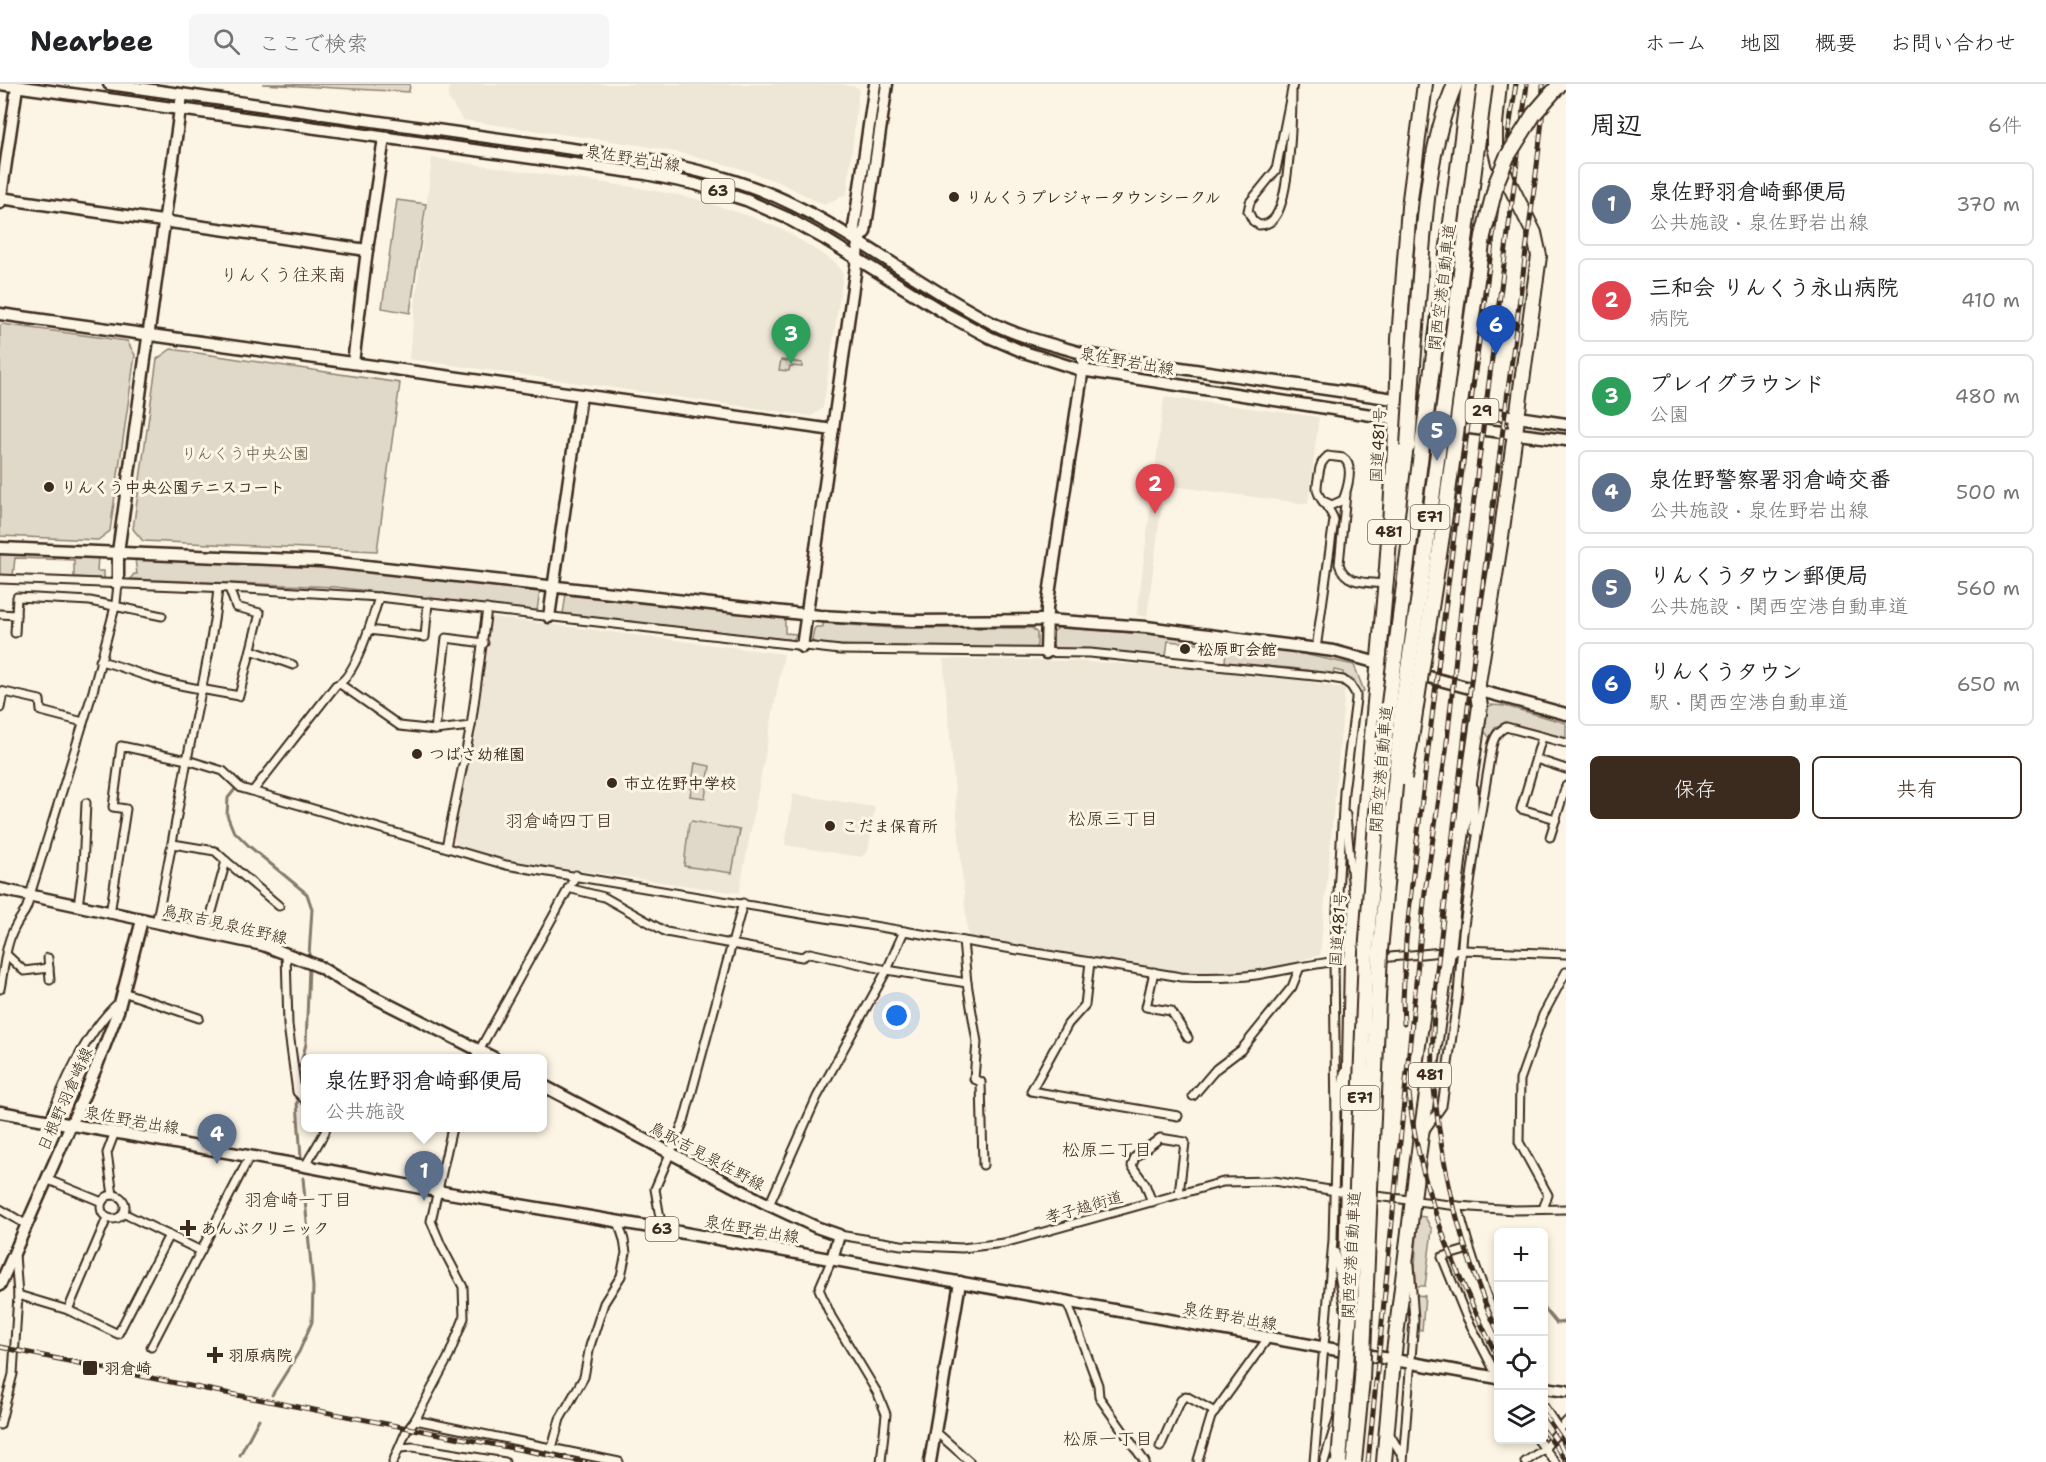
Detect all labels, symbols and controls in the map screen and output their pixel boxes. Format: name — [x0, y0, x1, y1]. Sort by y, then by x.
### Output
search box — [189, 14, 609, 68]
text: Nearbee — [30, 22, 153, 60]
icon: search — [210, 25, 243, 58]
text: ここで検索 — [258, 29, 368, 58]
text: ホーム — [1645, 29, 1707, 57]
text: 地図 — [1740, 29, 1782, 57]
text: 概要 — [1815, 29, 1857, 57]
text: お問い合わせ — [1890, 29, 2016, 57]
text: 周辺 — [1590, 107, 1642, 142]
text: 6件 — [1988, 112, 2022, 138]
street label: 泉佐野岩出線 — [584, 140, 682, 176]
text: 泉佐野羽倉崎郵便局 — [1649, 177, 1847, 206]
road number: 63 — [702, 179, 734, 203]
place label: りんくうプレジャータウンシークル — [966, 187, 1221, 208]
marker: りんくうプレジャータウンシークル — [947, 190, 961, 204]
text: 1 — [1607, 191, 1616, 217]
text: 370 m — [1956, 191, 2020, 217]
text: 公共施設 · 泉佐野岩出線 — [1649, 209, 1868, 235]
street label: 関西空港自動車道 — [1424, 222, 1460, 352]
district label: りんくう往来南 — [220, 263, 346, 287]
text: 三和会 りんくう永山病院 — [1649, 273, 1898, 302]
text: 2 — [1605, 287, 1619, 313]
text: 410 m — [1961, 287, 2020, 313]
text: 病院 — [1649, 305, 1689, 331]
pin: 6 — [1476, 306, 1516, 355]
pin: 3 — [772, 314, 810, 364]
street label: 泉佐野岩出線 — [1078, 342, 1176, 380]
text: プレイグラウンド — [1649, 369, 1825, 398]
text: 3 — [1605, 383, 1619, 409]
text: 480 m — [1955, 383, 2020, 409]
road number: 29 — [1466, 399, 1498, 423]
text: 公園 — [1649, 401, 1689, 427]
street label: 国道481号 — [1366, 406, 1390, 484]
pin: 5 — [1418, 412, 1456, 461]
park label: りんくう中央公園 — [181, 443, 309, 464]
pin: 2 — [1136, 464, 1174, 514]
text: 泉佐野警察署羽倉崎交番 — [1649, 465, 1891, 494]
place label: りんくう中央公園テニスコート — [61, 477, 285, 498]
text: 4 — [1605, 479, 1619, 505]
text: 500 m — [1956, 479, 2020, 505]
marker: りんくう中央公園テニスコート — [42, 480, 56, 494]
text: 公共施設 · 泉佐野岩出線 — [1649, 497, 1868, 523]
road number: E71 — [1410, 505, 1450, 529]
road number: 481 — [1368, 520, 1410, 544]
text: りんくうタウン郵便局 — [1649, 561, 1869, 590]
text: 5 — [1605, 575, 1618, 601]
text: 560 m — [1957, 575, 2020, 601]
text: 公共施設 · 関西空港自動車道 — [1649, 593, 1908, 619]
place label: 松原町会館 — [1197, 639, 1277, 660]
marker: 松原町会館 — [1178, 642, 1192, 656]
text: りんくうタウン — [1649, 657, 1803, 686]
text: 6 — [1605, 671, 1619, 697]
text: 650 m — [1957, 671, 2020, 697]
text: 駅 · 関西空港自動車道 — [1649, 689, 1848, 715]
street label: 関西空港自動車道 — [1365, 704, 1397, 834]
place label: つばさ幼稚園 — [429, 744, 525, 765]
marker: つばさ幼稚園 — [410, 747, 424, 761]
button: 保存 — [1590, 756, 1800, 819]
button: 共有 — [1812, 756, 2022, 819]
place label: 市立佐野中学校 — [624, 773, 736, 794]
marker: 市立佐野中学校 — [605, 776, 619, 790]
district label: 松原三丁目 — [1068, 807, 1158, 831]
district label: 羽倉崎四丁目 — [505, 809, 613, 833]
place label: こだま保育所 — [842, 816, 938, 837]
marker: こだま保育所 — [823, 819, 837, 833]
street label: 国道481号 — [1325, 890, 1351, 968]
street label: 鳥取吉見泉佐野線 — [160, 899, 290, 949]
your location — [882, 1001, 911, 1030]
street label: 日根野羽倉崎線 — [33, 1044, 97, 1154]
popup — [301, 1054, 547, 1132]
road number: 481 — [1409, 1063, 1451, 1087]
text: 泉佐野羽倉崎郵便局 — [325, 1066, 523, 1095]
road number: E71 — [1340, 1086, 1380, 1110]
text: 公共施設 — [325, 1098, 405, 1124]
street label: 泉佐野岩出線 — [83, 1101, 181, 1139]
pin: 4 — [198, 1114, 236, 1164]
street label: 鳥取吉見泉佐野線 — [646, 1117, 768, 1195]
district label: 松原二丁目 — [1062, 1138, 1152, 1162]
pin: 1 — [404, 1152, 444, 1201]
street label: 孝子越街道 — [1043, 1186, 1125, 1228]
district label: 羽倉崎一丁目 — [244, 1188, 352, 1212]
street label: 関西空港自動車道 — [1337, 1191, 1365, 1319]
street label: 泉佐野岩出線 — [703, 1210, 801, 1248]
road number: 63 — [646, 1217, 678, 1241]
place label: あんぶクリニック — [201, 1218, 329, 1239]
marker: あんぶクリニック — [179, 1219, 197, 1237]
map controls — [1494, 1228, 1548, 1444]
button: + — [1494, 1228, 1548, 1282]
button: − — [1494, 1282, 1548, 1336]
street label: 泉佐野岩出線 — [1181, 1297, 1279, 1335]
button: locate — [1494, 1336, 1548, 1390]
place label: 羽原病院 — [228, 1345, 292, 1366]
marker: 羽原病院 — [206, 1346, 224, 1364]
place label: 羽倉崎 — [104, 1358, 152, 1379]
marker: 羽倉崎 — [81, 1359, 99, 1377]
button: layers — [1494, 1390, 1548, 1444]
district label: 松原一丁目 — [1063, 1427, 1153, 1451]

